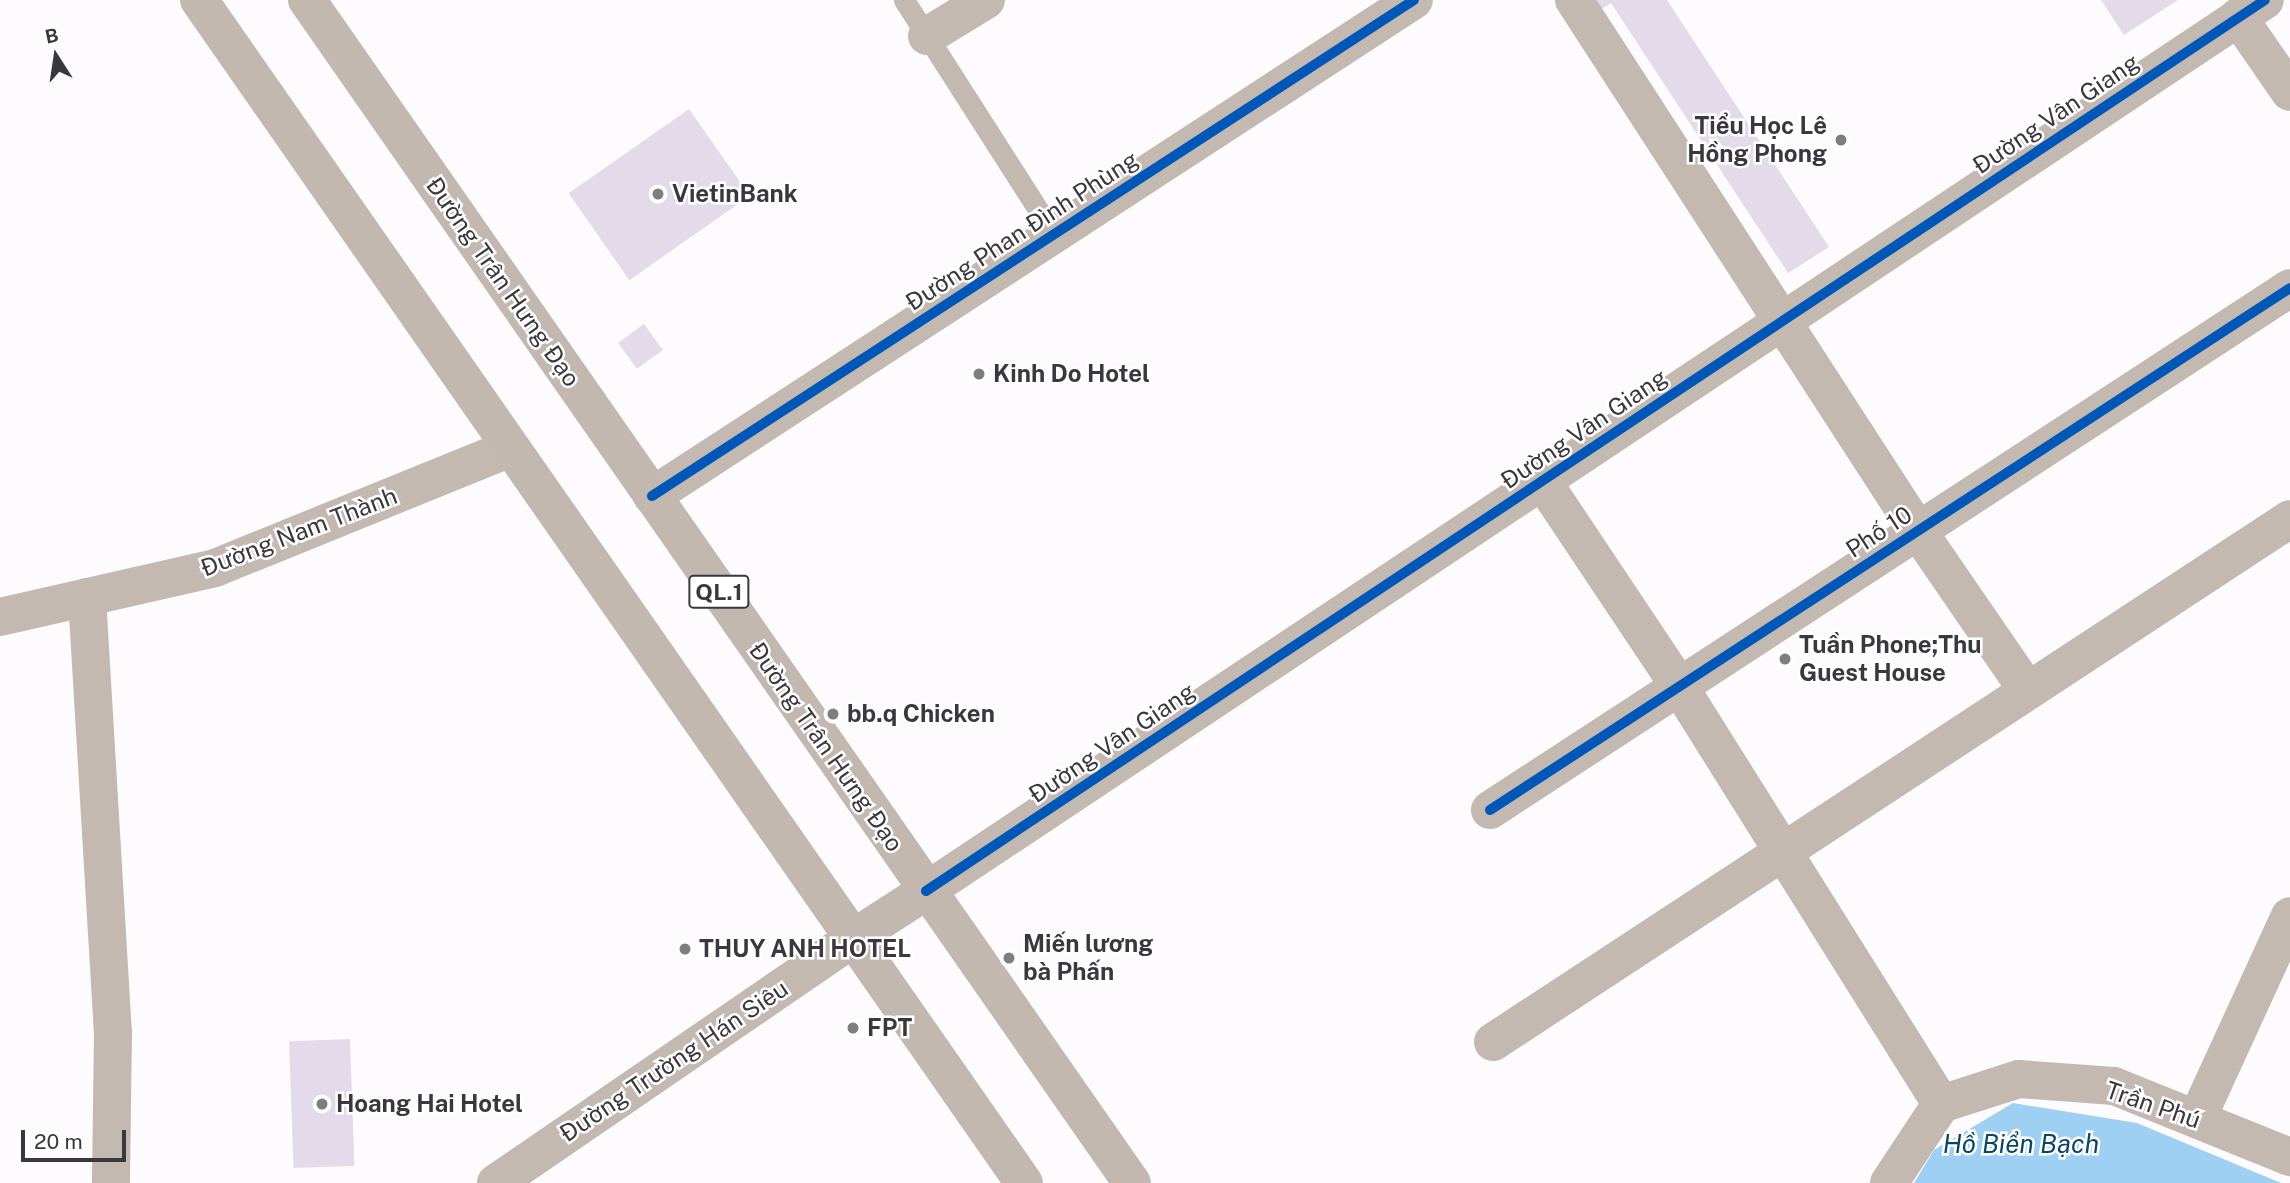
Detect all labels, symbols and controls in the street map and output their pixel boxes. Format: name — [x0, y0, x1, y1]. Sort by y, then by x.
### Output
north arrow — [21, 21, 91, 91]
text: B — [43, 23, 60, 48]
street label: Đường Vân Giang — [1967, 48, 2145, 180]
place label: Tiểu Học Lê Hồng Phong — [1687, 112, 1827, 168]
marker: Tiểu Học Lê Hồng Phong — [1833, 132, 1849, 148]
street label: Đường Phan Đình Phùng — [900, 145, 1144, 317]
street label: Đường Trân Hưng Đạo — [420, 172, 586, 392]
place label: VietinBank — [672, 180, 798, 208]
marker: VietinBank — [650, 186, 666, 202]
place label: Kinh Do Hotel — [993, 360, 1150, 388]
street label: Đường Vân Giang — [1495, 363, 1673, 495]
marker: Kinh Do Hotel — [971, 366, 987, 382]
street label: Đường Nam Thành — [197, 481, 401, 583]
street label: Phố 10 — [1841, 500, 1917, 564]
road number: QL.1 — [688, 572, 750, 612]
place label: Tuần Phone;Thu Guest House — [1799, 631, 1982, 687]
street label: Đường Trân Hưng Đạo — [743, 637, 909, 857]
marker: Tuần Phone;Thu Guest House — [1777, 651, 1793, 667]
street label: Đường Vân Giang — [1023, 677, 1201, 809]
place label: bb.q Chicken — [847, 700, 995, 728]
marker: bb.q Chicken — [825, 706, 841, 722]
place label: Miến lương bà Phấn — [1023, 930, 1153, 986]
place label: THUY ANH HOTEL — [699, 935, 912, 963]
marker: THUY ANH HOTEL — [677, 941, 693, 957]
marker: Miến lương bà Phấn — [1001, 950, 1017, 966]
street label: Đường Trường Hán Siêu — [554, 974, 794, 1148]
place label: FPT — [867, 1014, 912, 1042]
marker: FPT — [845, 1020, 861, 1036]
street label: Trần Phú — [2102, 1075, 2204, 1135]
place label: Hoang Hai Hotel — [336, 1090, 523, 1118]
marker: Hoang Hai Hotel — [314, 1096, 330, 1112]
scale bar — [24, 1116, 130, 1160]
water label: Hồ Biển Bạch — [1943, 1128, 2099, 1160]
text: 20 m — [34, 1129, 83, 1154]

